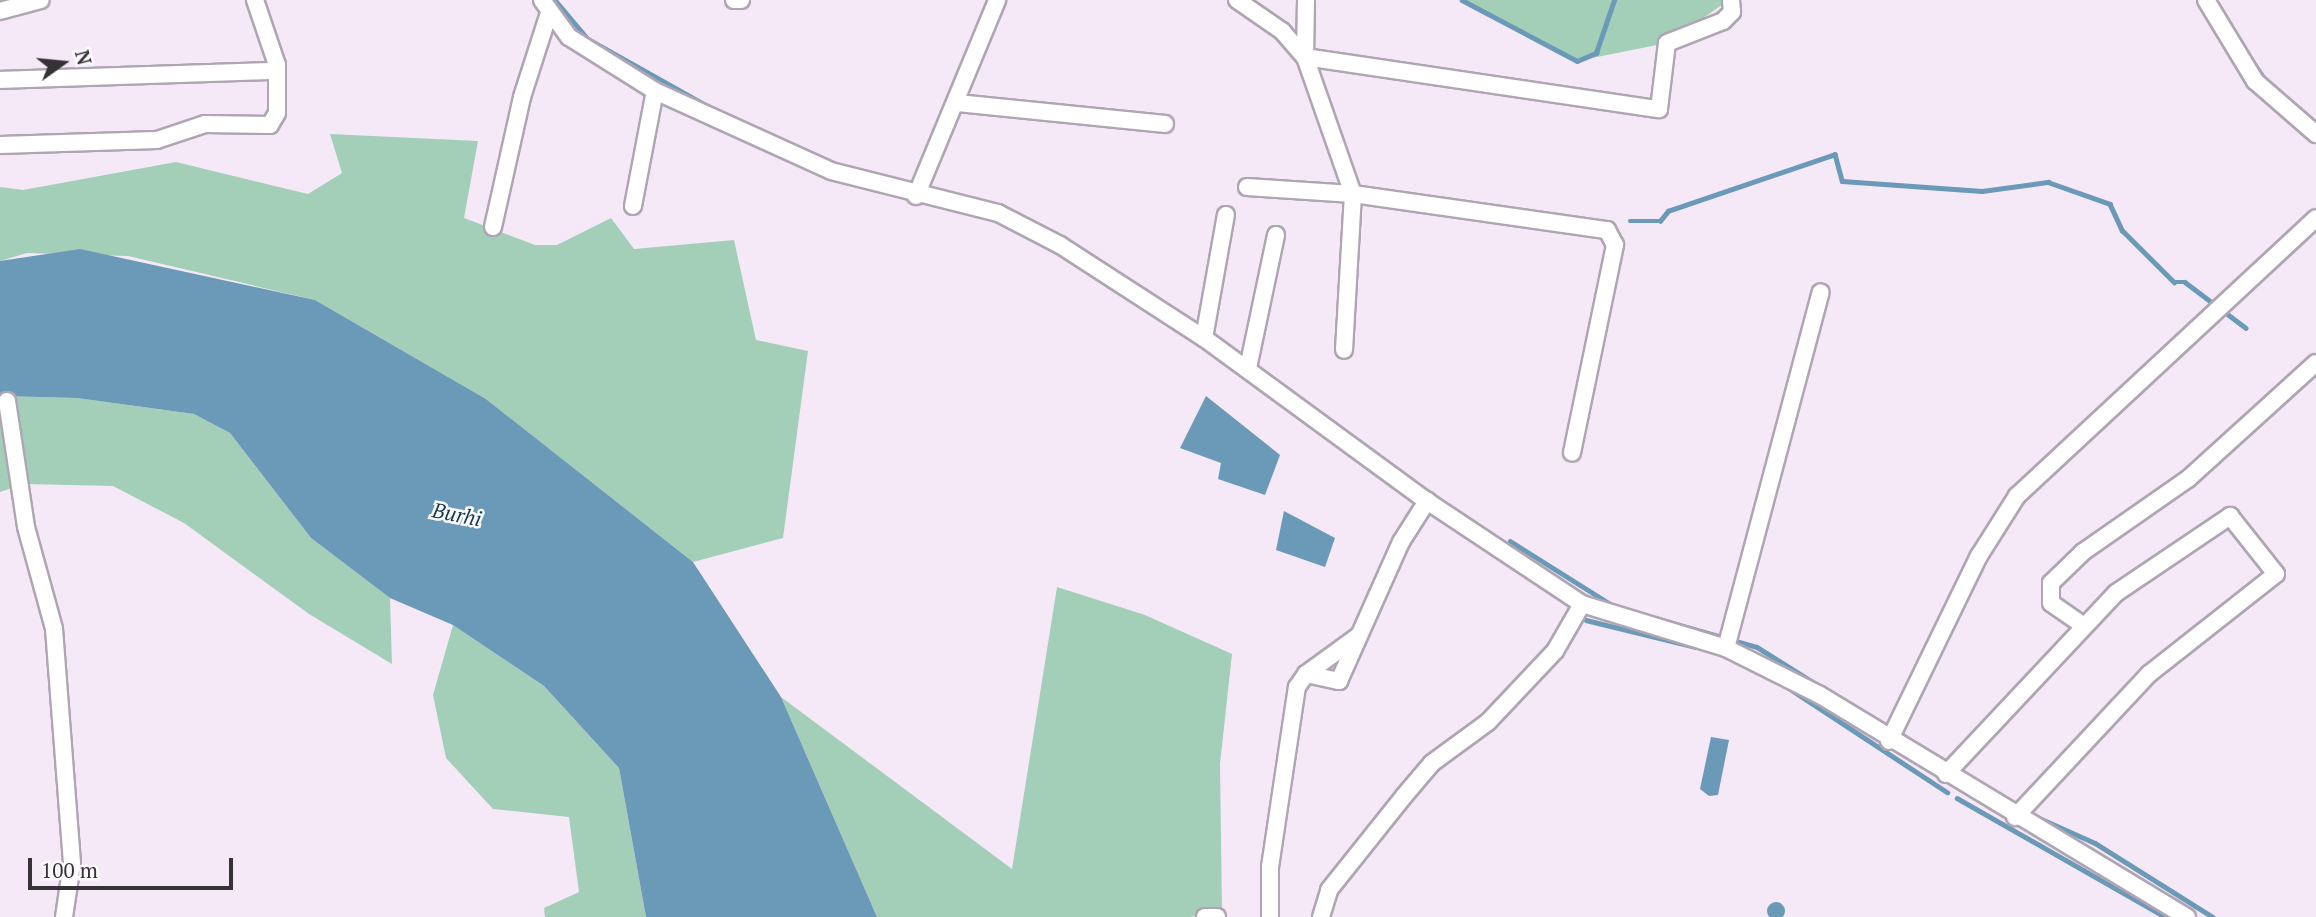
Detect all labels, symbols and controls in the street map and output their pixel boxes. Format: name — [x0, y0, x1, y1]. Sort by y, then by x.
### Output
north arrow — [28, 28, 98, 98]
text: N — [70, 47, 98, 68]
water label: Burhi — [430, 497, 484, 531]
scale bar — [32, 844, 236, 888]
text: 100 m — [41, 856, 98, 884]

